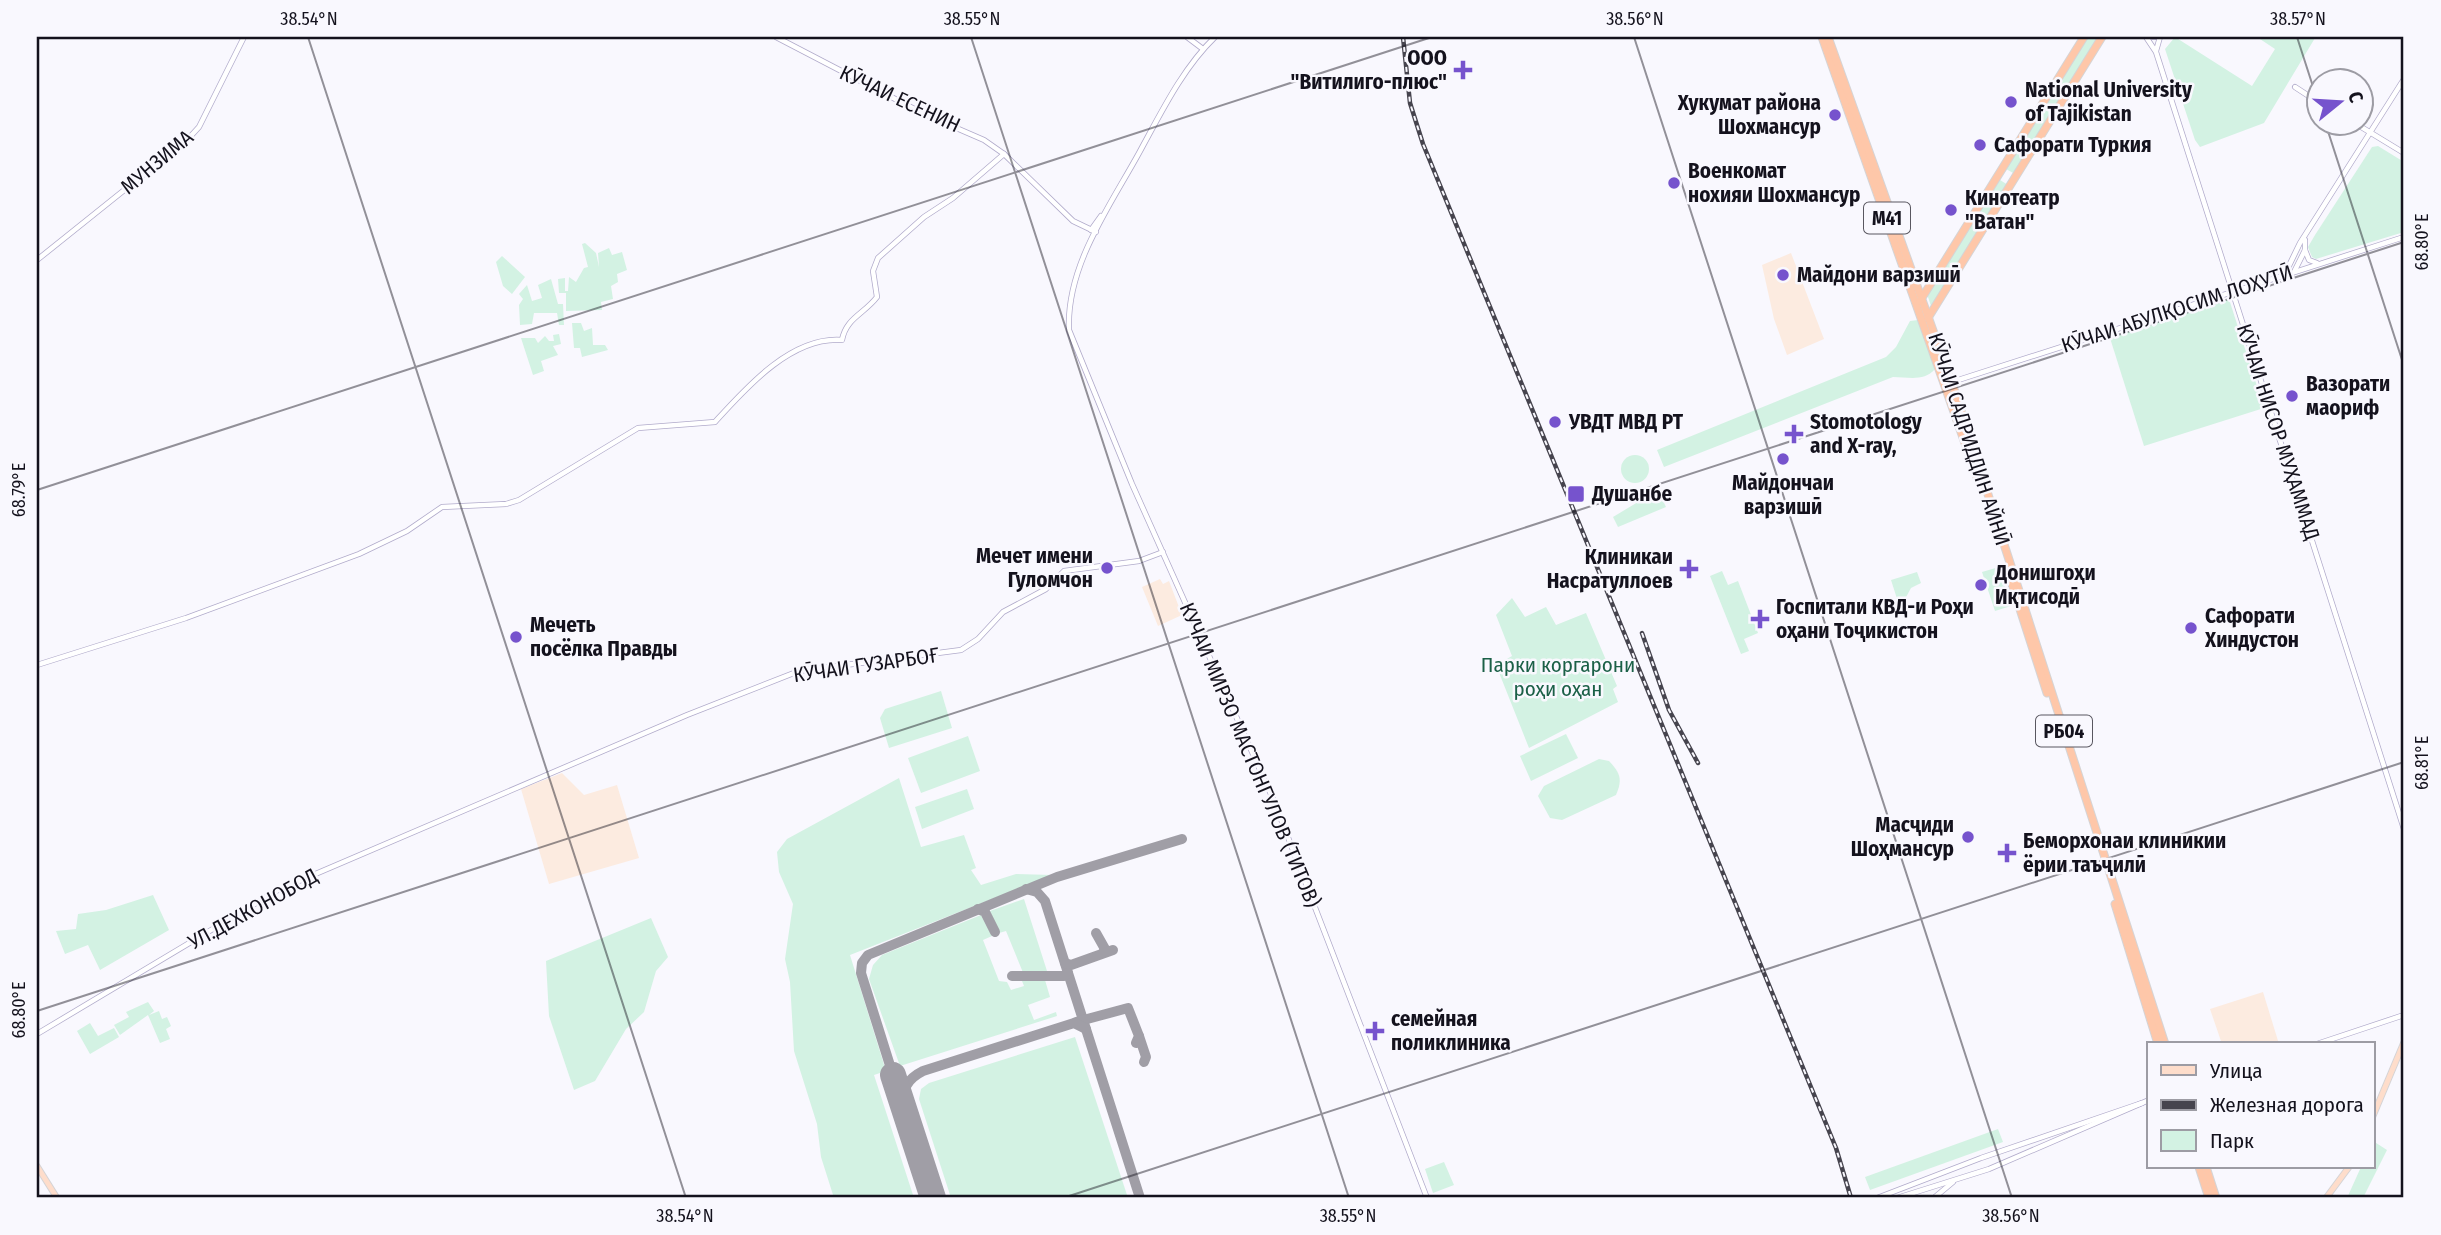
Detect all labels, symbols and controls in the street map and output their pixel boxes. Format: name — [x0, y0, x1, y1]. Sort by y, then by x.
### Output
text: 38.54°N — [280, 8, 338, 30]
text: 38.55°N — [944, 8, 1000, 30]
text: 38.56°N — [1606, 8, 1664, 30]
text: 38.57°N — [2270, 8, 2326, 30]
place label: ООО "Витилиго-плюс" — [1291, 45, 1447, 95]
street label: КӮЧАИ ЕСЕНИН — [835, 60, 965, 138]
marker: ООО "Витилиго-плюс" — [1453, 60, 1473, 80]
north arrow — [2304, 66, 2374, 136]
place label: National University of Tajikistan — [2025, 77, 2193, 127]
text: С — [2343, 89, 2368, 105]
place label: Хукумат района Шохмансур — [1677, 90, 1821, 140]
marker: National University of Tajikistan — [2003, 94, 2019, 110]
marker: Хукумат района Шохмансур — [1827, 107, 1843, 123]
street label: МУНЗИМА — [115, 124, 199, 200]
place label: Сафорати Туркия — [1994, 132, 2152, 158]
marker: Сафорати Туркия — [1972, 137, 1988, 153]
place label: Военкомат нохияи Шохмансур — [1688, 158, 1860, 208]
marker: Военкомат нохияи Шохмансур — [1666, 175, 1682, 191]
place label: Кинотеатр "Ватан" — [1965, 185, 2060, 235]
road number: M41 — [1864, 202, 1910, 233]
marker: Кинотеатр "Ватан" — [1943, 202, 1959, 218]
text: 68.80°E — [2411, 213, 2433, 271]
street label: КӮЧАИ АБУЛҚОСИМ ЛОҲУТӢ — [2058, 259, 2296, 359]
place label: Майдони варзишӣ — [1797, 262, 1961, 288]
marker: Майдони варзишӣ — [1775, 267, 1791, 283]
street label: КӮЧАИ НИСОР МУҲАММАД — [2231, 321, 2325, 543]
street label: КӮЧАИ САДРИДДИН АЙНӢ — [1922, 329, 2016, 549]
place label: Вазорати маориф — [2306, 371, 2390, 421]
marker: Вазорати маориф — [2284, 388, 2300, 404]
place label: УВДТ МВД РТ — [1568, 409, 1684, 435]
place label: Stomotology and X-ray, — [1810, 409, 1923, 459]
marker: УВДТ МВД РТ — [1547, 414, 1563, 430]
marker: Stomotology and X-ray, — [1784, 424, 1804, 444]
marker: Майдончаи варзишӣ — [1775, 451, 1791, 467]
text: 68.79°E — [8, 463, 30, 517]
place label: Майдончаи варзишӣ — [1732, 470, 1834, 520]
place label: Душанбе — [1591, 481, 1672, 507]
marker: Душанбе — [1566, 484, 1586, 504]
place label: Мечет имени Гуломчон — [976, 543, 1093, 593]
place label: Клиникаи Насратуллоев — [1547, 544, 1673, 594]
marker: Клиникаи Насратуллоев — [1679, 559, 1699, 579]
marker: Мечет имени Гуломчон — [1099, 560, 1115, 576]
place label: Донишгоҳи Иқтисодӣ — [1994, 560, 2096, 610]
marker: Донишгоҳи Иқтисодӣ — [1973, 577, 1989, 593]
place label: Госпитали КВД-и Роҳи оҳани Тоҷикистон — [1776, 594, 1974, 644]
street label: КУЧАИ МИРЗО МАСТОНГУЛОВ (ТИТОВ) — [1174, 599, 1326, 911]
place label: Сафорати Хиндустон — [2204, 603, 2299, 653]
marker: Госпитали КВД-и Роҳи оҳани Тоҷикистон — [1750, 609, 1770, 629]
place label: Мечеть посёлка Правды — [530, 612, 677, 662]
marker: Сафорати Хиндустон — [2183, 620, 2199, 636]
marker: Мечеть посёлка Правды — [508, 629, 524, 645]
street label: КӮЧАИ ГУЗАРБОҒ — [791, 642, 941, 688]
park label: Парки коргарони роҳи оҳан — [1481, 652, 1635, 702]
road number: РБ04 — [2036, 716, 2092, 746]
text: 68.81°E — [2411, 736, 2433, 790]
place label: Масҷиди Шоҳмансур — [1851, 812, 1954, 862]
place label: Беморхонаи клиникии ёрии таъҷилӣ — [2023, 828, 2226, 878]
marker: Масҷиди Шоҳмансур — [1960, 829, 1976, 845]
marker: Беморхонаи клиникии ёрии таъҷилӣ — [1997, 843, 2017, 863]
street label: УЛ.ДЕХКОНОБОД — [183, 863, 322, 956]
text: 68.80°E — [8, 981, 30, 1039]
place label: семейная поликлиника — [1391, 1006, 1511, 1056]
marker: семейная поликлиника — [1365, 1021, 1385, 1041]
legend — [2147, 1042, 2374, 1168]
text: Улица — [2209, 1058, 2263, 1084]
text: Железная дорога — [2210, 1092, 2364, 1118]
text: Парк — [2210, 1128, 2254, 1154]
text: 38.54°N — [656, 1205, 714, 1227]
text: 38.55°N — [1320, 1205, 1376, 1227]
text: 38.56°N — [1982, 1205, 2040, 1227]

